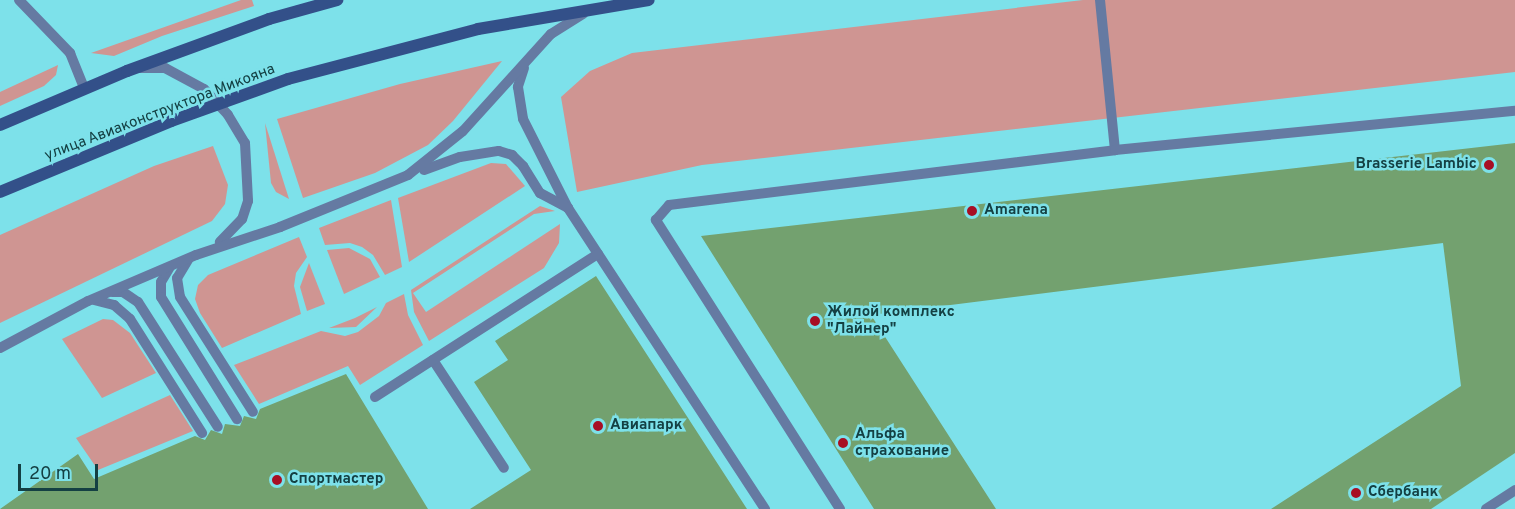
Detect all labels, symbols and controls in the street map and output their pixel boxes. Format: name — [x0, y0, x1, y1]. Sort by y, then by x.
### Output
street label: улица Авиаконструктора Микояна — [42, 61, 278, 165]
place label: Brasserie Lambic — [1356, 156, 1477, 174]
marker: Brasserie Lambic — [1482, 158, 1496, 172]
place label: Amarena — [984, 202, 1048, 220]
marker: Amarena — [965, 204, 979, 218]
place label: Жилой комплекс "Лайнер" — [827, 303, 955, 338]
marker: Жилой комплекс "Лайнер" — [808, 314, 822, 328]
place label: Авиапарк — [610, 417, 682, 435]
marker: Авиапарк — [591, 419, 605, 433]
place label: Альфа страхование — [855, 425, 949, 460]
marker: Альфа страхование — [836, 436, 850, 450]
scale bar — [21, 452, 100, 490]
text: 20 m — [29, 463, 71, 486]
place label: Спортмастер — [289, 471, 383, 489]
marker: Спортмастер — [270, 473, 284, 487]
place label: Сбербанк — [1368, 484, 1438, 502]
marker: Сбербанк — [1349, 486, 1363, 500]

